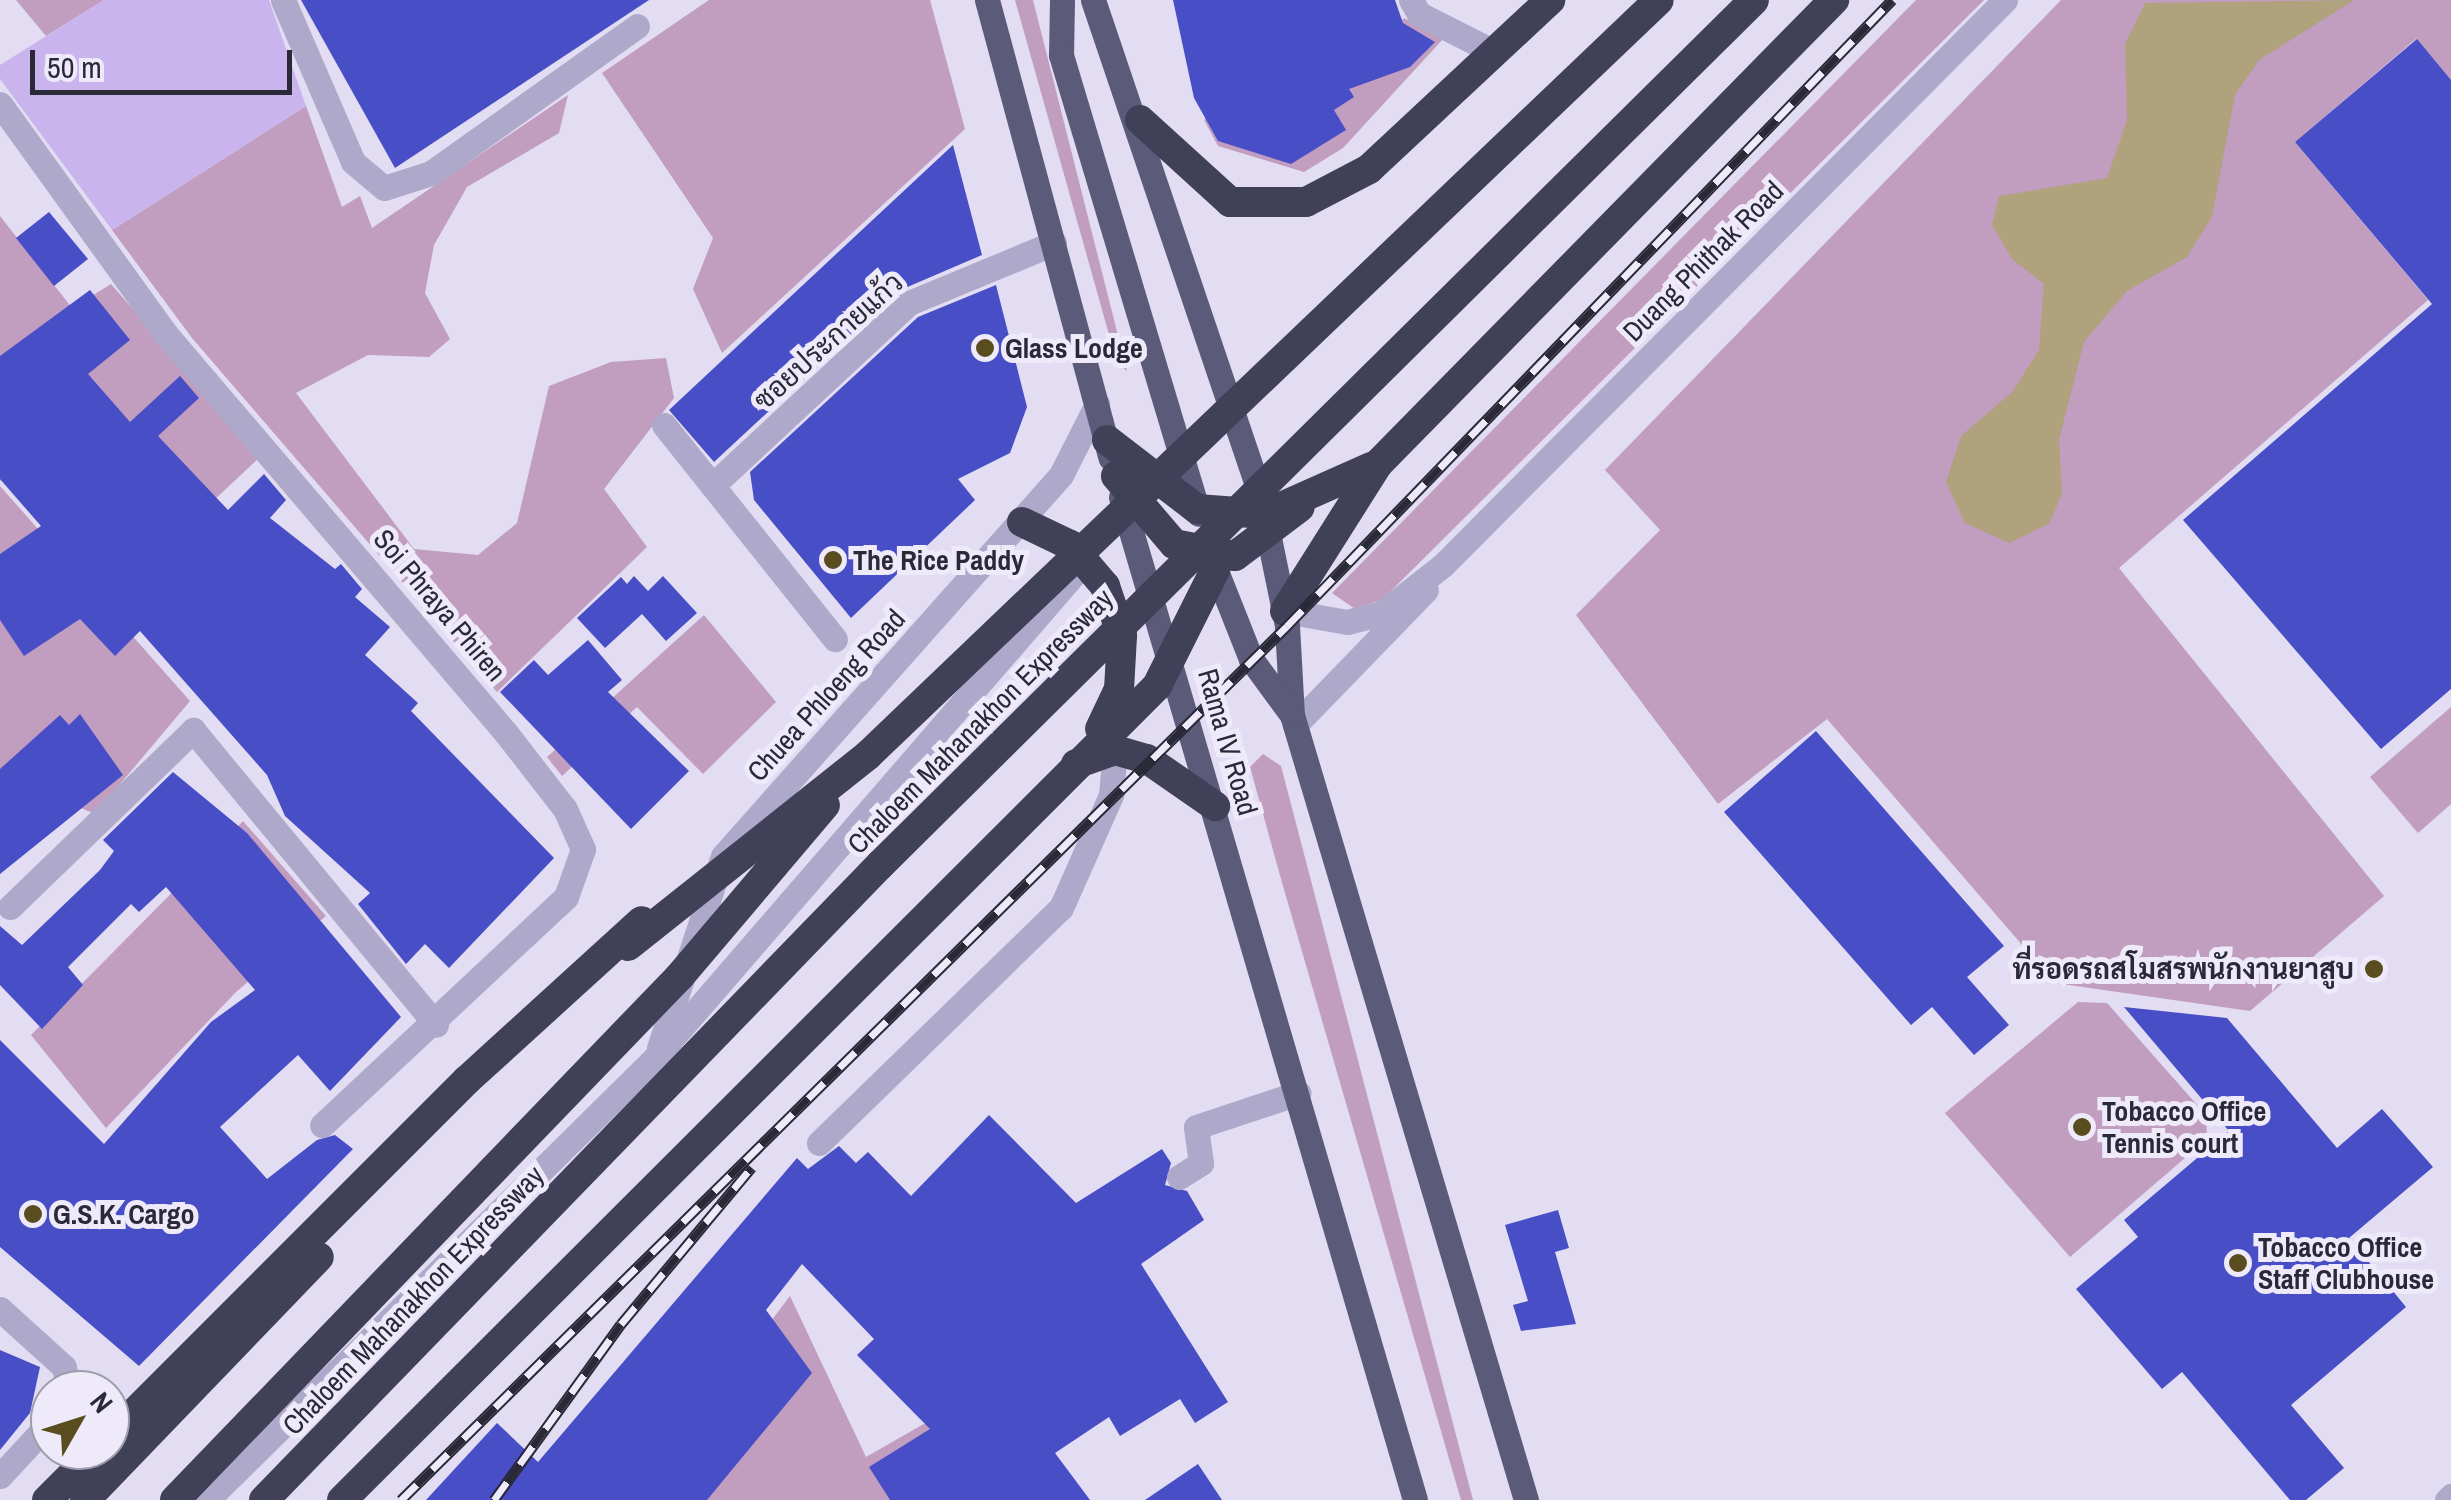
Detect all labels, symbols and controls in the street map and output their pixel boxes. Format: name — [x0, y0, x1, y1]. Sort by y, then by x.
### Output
scale bar — [35, 30, 298, 92]
text: 50 m — [47, 47, 102, 87]
street label: Duang Phithak Road — [1616, 174, 1790, 348]
street label: ซอยประกายแก้ว — [747, 265, 909, 417]
place label: Glass Lodge — [1005, 331, 1143, 365]
marker: Glass Lodge — [974, 337, 996, 359]
street label: Soi Phraya Phiren — [367, 522, 513, 688]
place label: The Rice Paddy — [853, 543, 1024, 577]
marker: The Rice Paddy — [822, 549, 844, 571]
street label: Chaloem Mahanakhon Expressway — [840, 581, 1120, 861]
street label: Chuea Phloeng Road — [740, 602, 912, 788]
street label: Rama IV Road — [1191, 665, 1265, 819]
place label: ที่รอดรถสโมสรพนักงานยาสูบ — [2012, 952, 2354, 986]
marker: ที่รอดรถสโมสรพนักงานยาสูบ — [2363, 958, 2385, 980]
place label: Tobacco Office Tennis court — [2102, 1094, 2266, 1160]
marker: Tobacco Office Tennis court — [2071, 1116, 2093, 1138]
street label: Chaloem Mahanakhon Expressway — [275, 1158, 551, 1442]
place label: G.S.K. Cargo — [53, 1197, 195, 1231]
marker: G.S.K. Cargo — [22, 1203, 44, 1225]
place label: Tobacco Office Staff Clubhouse — [2258, 1230, 2434, 1296]
marker: Tobacco Office Staff Clubhouse — [2227, 1252, 2249, 1274]
north arrow — [30, 1370, 130, 1470]
text: N — [82, 1384, 122, 1421]

